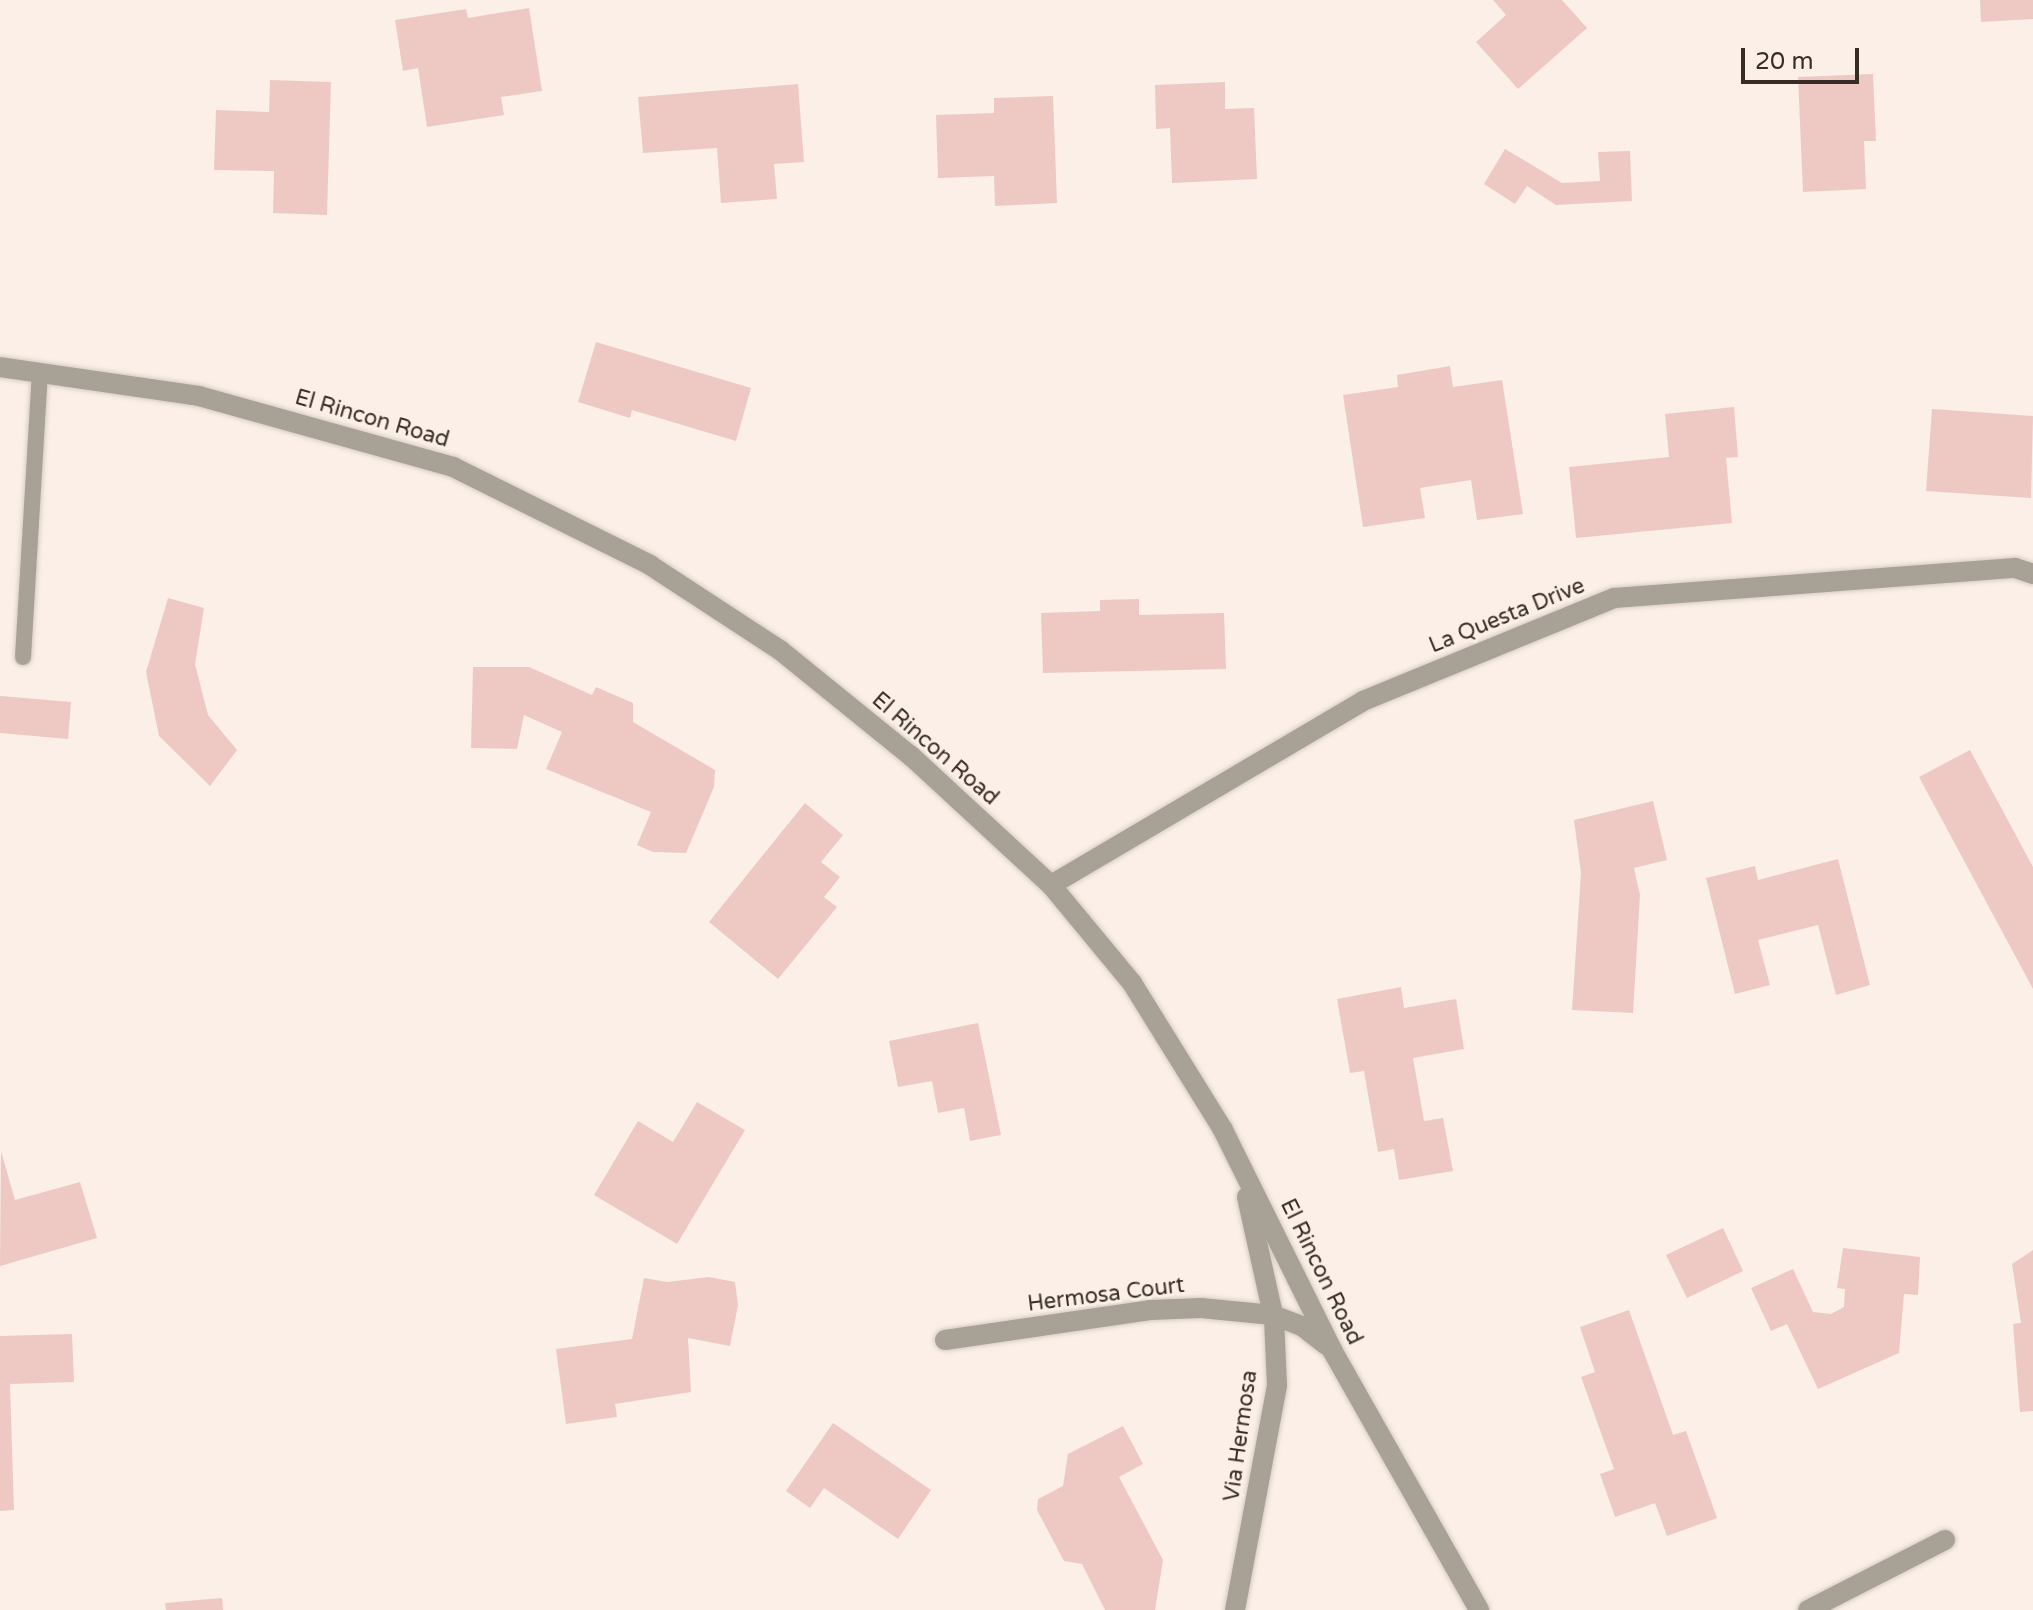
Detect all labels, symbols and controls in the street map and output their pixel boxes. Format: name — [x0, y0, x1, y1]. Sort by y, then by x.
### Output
scale bar — [1745, 32, 1863, 82]
text: 20 m — [1755, 47, 1813, 76]
street label: El Rincon Road — [292, 384, 452, 454]
street label: La Questa Drive — [1425, 573, 1589, 659]
street label: El Rincon Road — [866, 687, 1004, 811]
street label: El Rincon Road — [1274, 1195, 1368, 1349]
street label: Hermosa Court — [1026, 1272, 1186, 1318]
street label: Via Hermosa — [1219, 1369, 1263, 1503]

